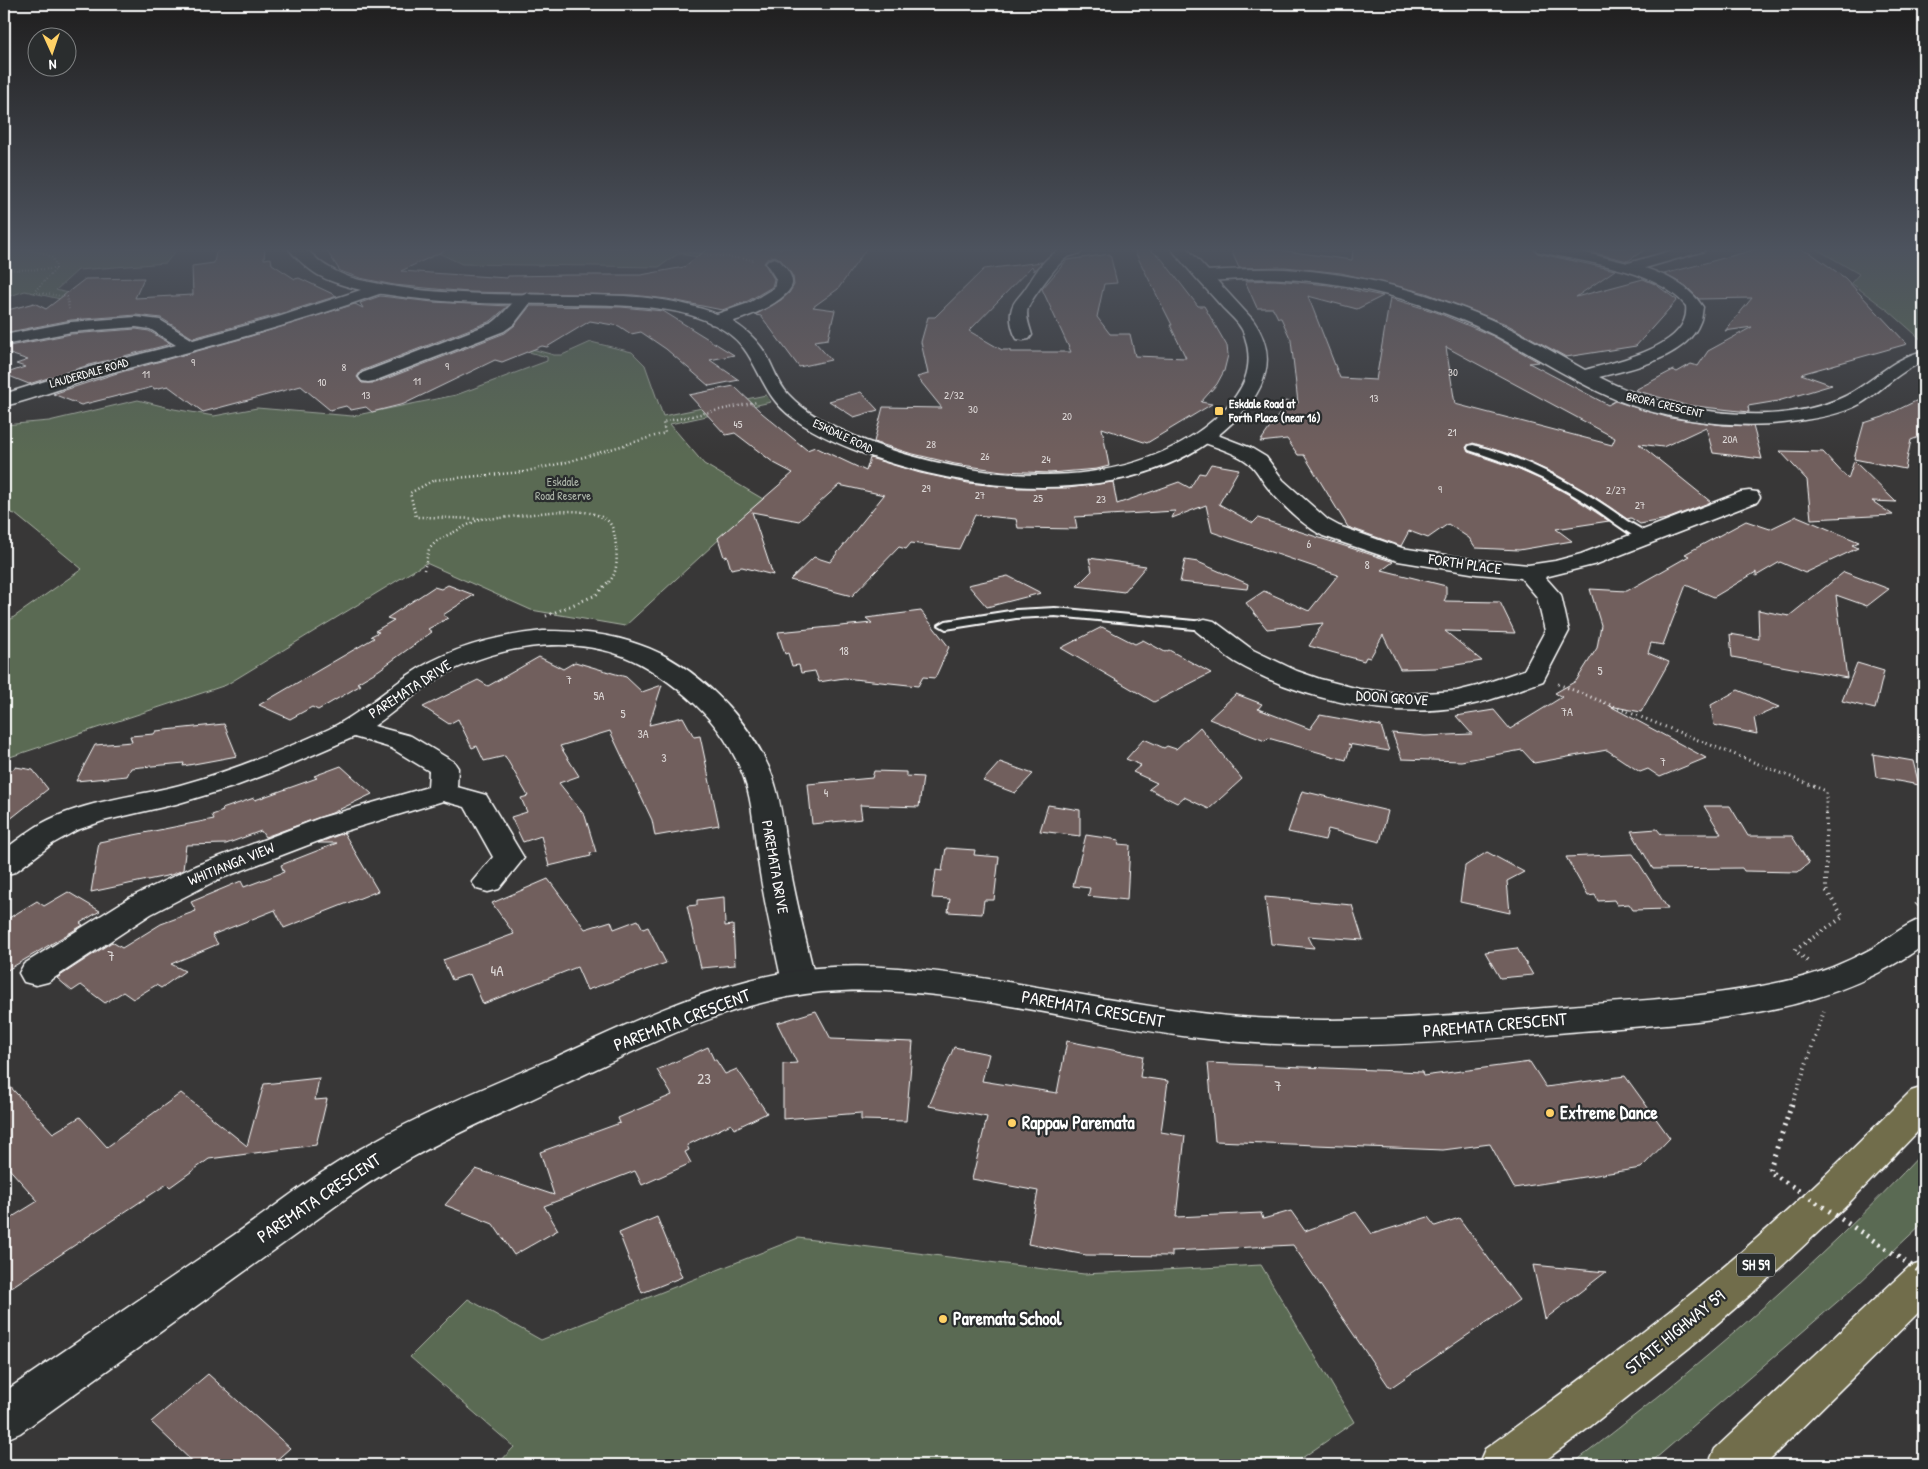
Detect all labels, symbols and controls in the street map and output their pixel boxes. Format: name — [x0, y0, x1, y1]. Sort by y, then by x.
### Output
north arrow — [28, 28, 78, 78]
text: N — [48, 56, 57, 75]
street label: LAUDERDALE ROAD — [48, 353, 130, 392]
house number: 9 — [191, 355, 195, 369]
house number: 9 — [445, 359, 449, 373]
house number: 8 — [342, 360, 347, 374]
house number: 30 — [1448, 365, 1458, 379]
house number: 11 — [142, 367, 150, 381]
house number: 11 — [413, 374, 421, 388]
house number: 10 — [318, 375, 327, 389]
street label: BRORA CRESCENT — [1625, 387, 1706, 422]
house number: 13 — [362, 388, 371, 402]
house number: 2/32 — [944, 388, 964, 402]
house number: 13 — [1370, 391, 1379, 405]
place label: Eskdale Road at Forth Place (near 16) — [1228, 395, 1321, 426]
house number: 30 — [968, 402, 978, 416]
marker: Eskdale Road at Forth Place (near 16) — [1213, 405, 1225, 417]
house number: 20 — [1062, 409, 1072, 423]
street label: ESKDALE ROAD — [810, 414, 876, 457]
house number: 45 — [734, 417, 743, 431]
house number: 21 — [1447, 425, 1457, 439]
house number: 20A — [1722, 432, 1738, 446]
house number: 28 — [926, 437, 936, 451]
house number: 26 — [980, 449, 990, 463]
house number: 24 — [1041, 452, 1051, 466]
park label: Eskdale Road Reserve — [535, 473, 591, 504]
house number: 29 — [921, 481, 931, 495]
house number: 9 — [1438, 482, 1442, 496]
house number: 2/27 — [1606, 483, 1626, 497]
house number: 27 — [975, 488, 985, 502]
house number: 25 — [1033, 491, 1043, 505]
house number: 23 — [1096, 492, 1106, 506]
house number: 27 — [1635, 498, 1645, 512]
house number: 6 — [1307, 535, 1312, 552]
street label: FORTH PLACE — [1426, 548, 1503, 579]
house number: 8 — [1364, 556, 1370, 573]
house number: 18 — [839, 642, 849, 659]
street label: PAREMATA DRIVE — [364, 654, 455, 723]
house number: 5 — [1597, 662, 1603, 679]
house number: 7 — [566, 671, 572, 688]
street label: DOON GROVE — [1355, 684, 1429, 711]
house number: 5A — [594, 687, 605, 704]
house number: 7A — [1561, 703, 1573, 720]
house number: 5 — [620, 705, 626, 722]
house number: 3A — [637, 725, 649, 742]
house number: 3 — [661, 749, 667, 766]
house number: 7 — [1660, 753, 1666, 770]
house number: 4 — [824, 784, 829, 801]
street label: PAREMATA DRIVE — [757, 819, 794, 916]
street label: WHITIANGA VIEW — [184, 836, 278, 890]
house number: 7 — [107, 945, 115, 966]
house number: 4A — [491, 960, 504, 981]
street label: PAREMATA CRESCENT — [610, 982, 754, 1057]
street label: PAREMATA CRESCENT — [1020, 984, 1167, 1033]
street label: PAREMATA CRESCENT — [1422, 1006, 1569, 1043]
house number: 23 — [697, 1068, 711, 1089]
house number: 7 — [1274, 1075, 1282, 1096]
place label: Extreme Dance — [1560, 1100, 1659, 1125]
marker: Extreme Dance — [1544, 1107, 1556, 1119]
place label: Rappaw Paremata — [1022, 1110, 1135, 1136]
marker: Rappaw Paremata — [1006, 1117, 1018, 1129]
street label: PAREMATA CRESCENT — [252, 1147, 386, 1248]
road number: SH 59 — [1737, 1254, 1775, 1276]
street label: STATE HIGHWAY 59 — [1619, 1283, 1730, 1380]
place label: Paremata School — [953, 1306, 1063, 1331]
marker: Paremata School — [937, 1313, 949, 1325]

